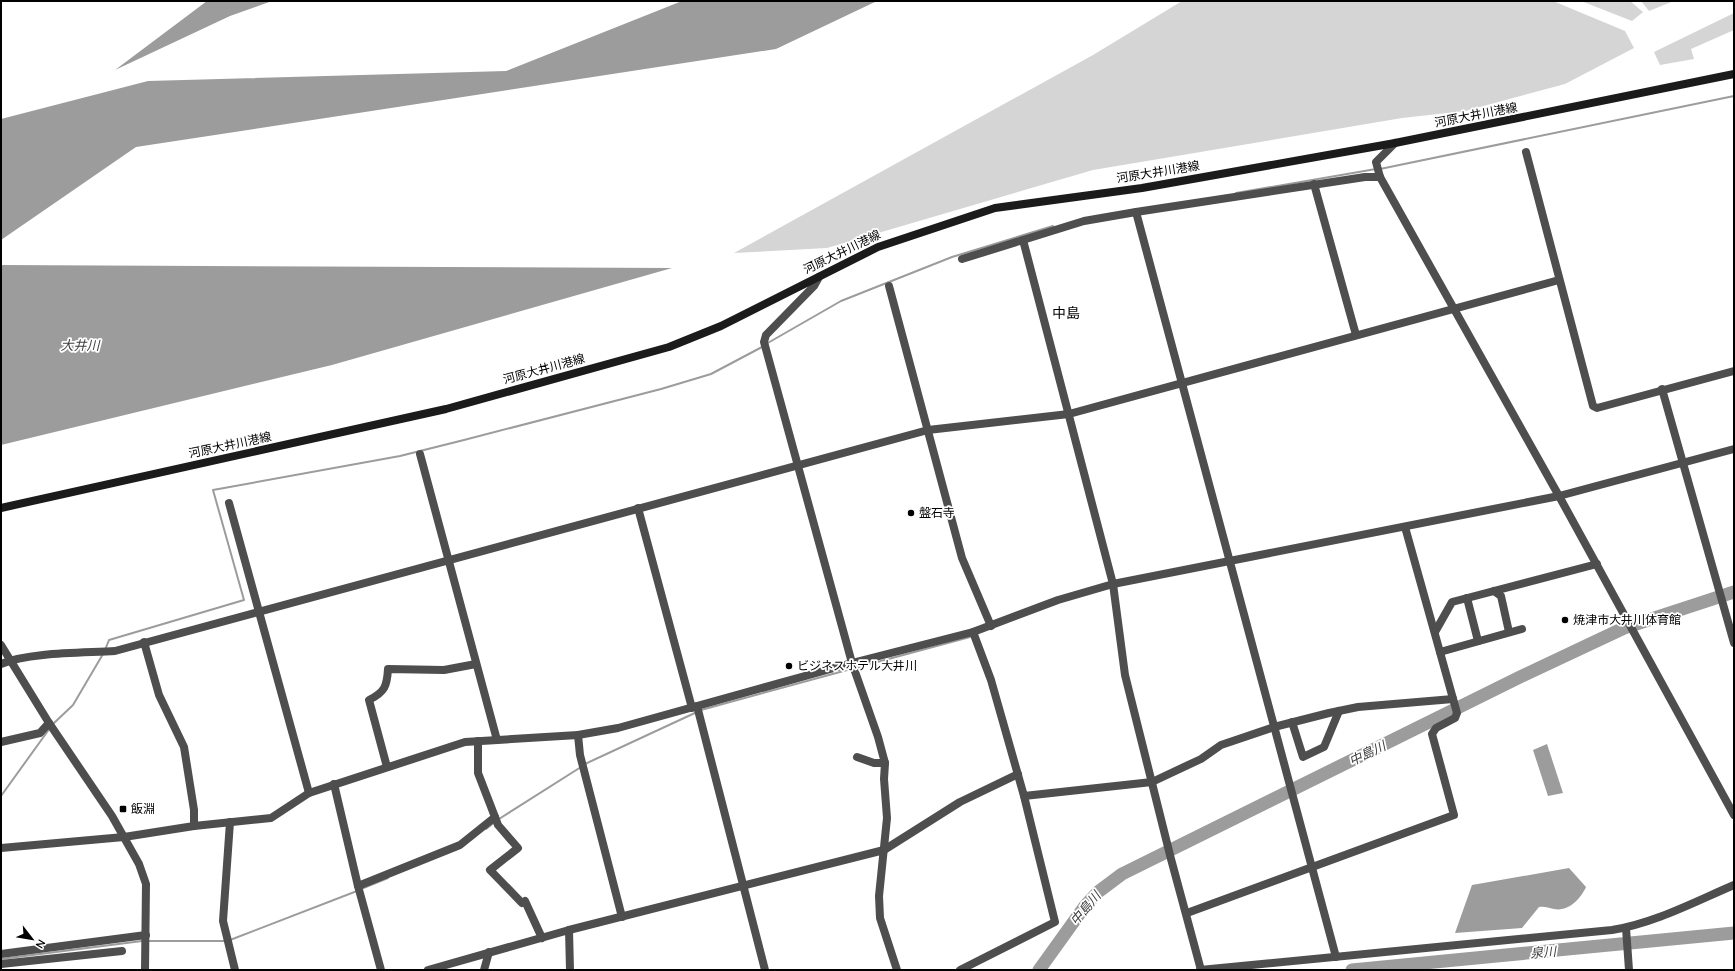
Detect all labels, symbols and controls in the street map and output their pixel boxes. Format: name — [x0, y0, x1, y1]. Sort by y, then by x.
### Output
street label: 河原大井川港線 — [1433, 99, 1519, 130]
street label: 河原大井川港線 — [1115, 158, 1201, 185]
street label: 河原大井川港線 — [801, 226, 883, 277]
district label: 中島 — [1052, 304, 1080, 322]
water label: 大井川 — [60, 337, 101, 353]
street label: 河原大井川港線 — [501, 350, 586, 387]
street label: 河原大井川港線 — [187, 428, 273, 461]
place label: 盤石寺 — [919, 505, 955, 520]
marker: 盤石寺 — [906, 508, 916, 518]
place label: 焼津市大井川体育館 — [1573, 612, 1681, 627]
marker: 焼津市大井川体育館 — [1560, 615, 1570, 625]
place label: ビジネスホテル大井川 — [797, 658, 917, 673]
marker: ビジネスホテル大井川 — [784, 661, 794, 671]
water label: 中島川 — [1346, 736, 1390, 769]
place label: 飯淵 — [131, 801, 155, 816]
marker: 飯淵 — [118, 804, 128, 814]
water label: 中島川 — [1066, 886, 1105, 928]
north arrow — [12, 919, 52, 959]
text: N — [32, 937, 49, 951]
water label: 泉川 — [1529, 943, 1559, 961]

